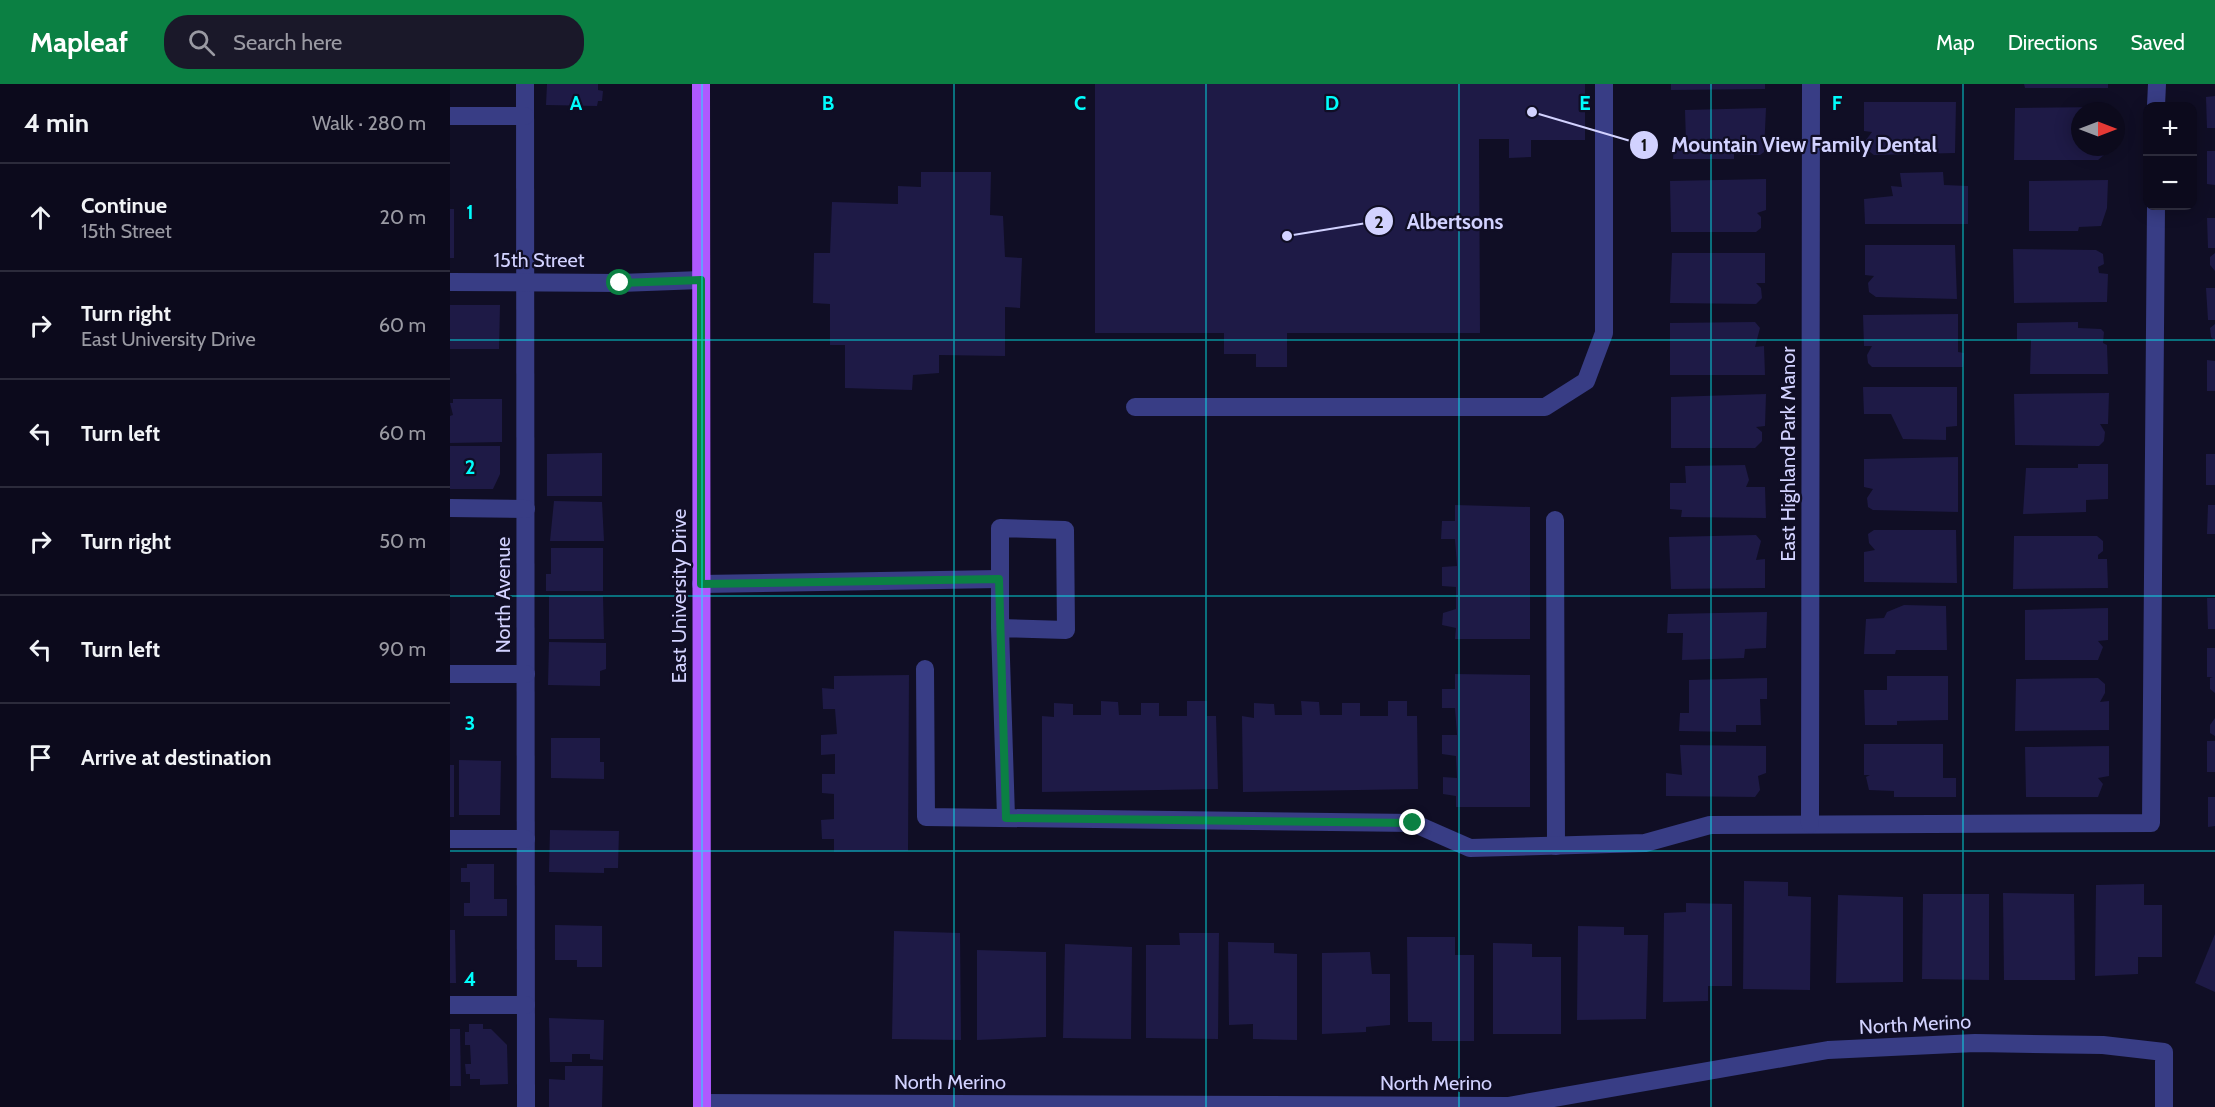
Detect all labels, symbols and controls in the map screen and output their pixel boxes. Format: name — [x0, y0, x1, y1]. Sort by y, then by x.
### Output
search box — [164, 15, 584, 69]
text: Mapleaf — [30, 25, 128, 59]
icon: search — [185, 26, 218, 59]
text: Search here — [233, 29, 342, 56]
text: Map — [1936, 30, 1975, 55]
text: Directions — [2008, 30, 2097, 55]
text: Saved — [2130, 30, 2185, 55]
text: A — [570, 91, 583, 115]
text: B — [822, 91, 834, 115]
text: C — [1074, 91, 1086, 115]
text: D — [1325, 91, 1339, 115]
text: E — [1579, 91, 1591, 115]
text: F — [1832, 91, 1843, 115]
north arrow — [2071, 102, 2125, 156]
map controls — [2143, 102, 2197, 210]
button: + — [2143, 102, 2197, 156]
text: 4 min — [24, 107, 89, 139]
text: Walk · 280 m — [312, 111, 426, 135]
callout: Mountain View Family Dental — [1629, 125, 1949, 164]
text: Mountain View Family Dental — [1671, 132, 1937, 157]
text: 1 — [1641, 134, 1647, 156]
button: − — [2143, 156, 2197, 210]
text: Continue — [81, 192, 167, 219]
text: 1 — [466, 200, 474, 224]
icon: ahead — [24, 201, 57, 234]
callout: Albertsons — [1364, 202, 1515, 241]
text: 20 m — [380, 205, 426, 229]
text: Albertsons — [1407, 209, 1503, 234]
text: 2 — [1374, 211, 1384, 233]
text: 15th Street — [81, 219, 172, 243]
street label: 15th Street — [494, 248, 585, 272]
route start — [606, 269, 632, 295]
text: Turn right — [81, 300, 171, 327]
icon: right — [24, 309, 57, 342]
text: 60 m — [379, 313, 426, 337]
text: East University Drive — [81, 327, 256, 351]
street label: East Highland Park Manor — [1776, 346, 1800, 562]
icon: left — [24, 417, 57, 450]
text: Turn left — [81, 420, 160, 447]
text: 60 m — [379, 421, 426, 445]
text: 2 — [465, 455, 475, 479]
street label: East University Drive — [667, 509, 691, 683]
icon: right — [24, 525, 57, 558]
text: Turn right — [81, 528, 171, 555]
text: 50 m — [379, 529, 426, 553]
street label: North Avenue — [491, 537, 515, 653]
icon: left — [24, 633, 57, 666]
text: Turn left — [81, 636, 160, 663]
text: 90 m — [379, 637, 426, 661]
text: 3 — [465, 711, 475, 735]
icon: arrive — [24, 741, 57, 774]
text: Arrive at destination — [81, 744, 271, 771]
route end — [1399, 809, 1425, 835]
text: 4 — [464, 967, 476, 991]
street label: North Merino — [1858, 1009, 1972, 1039]
street label: North Merino — [894, 1070, 1006, 1094]
street label: North Merino — [1380, 1071, 1492, 1095]

